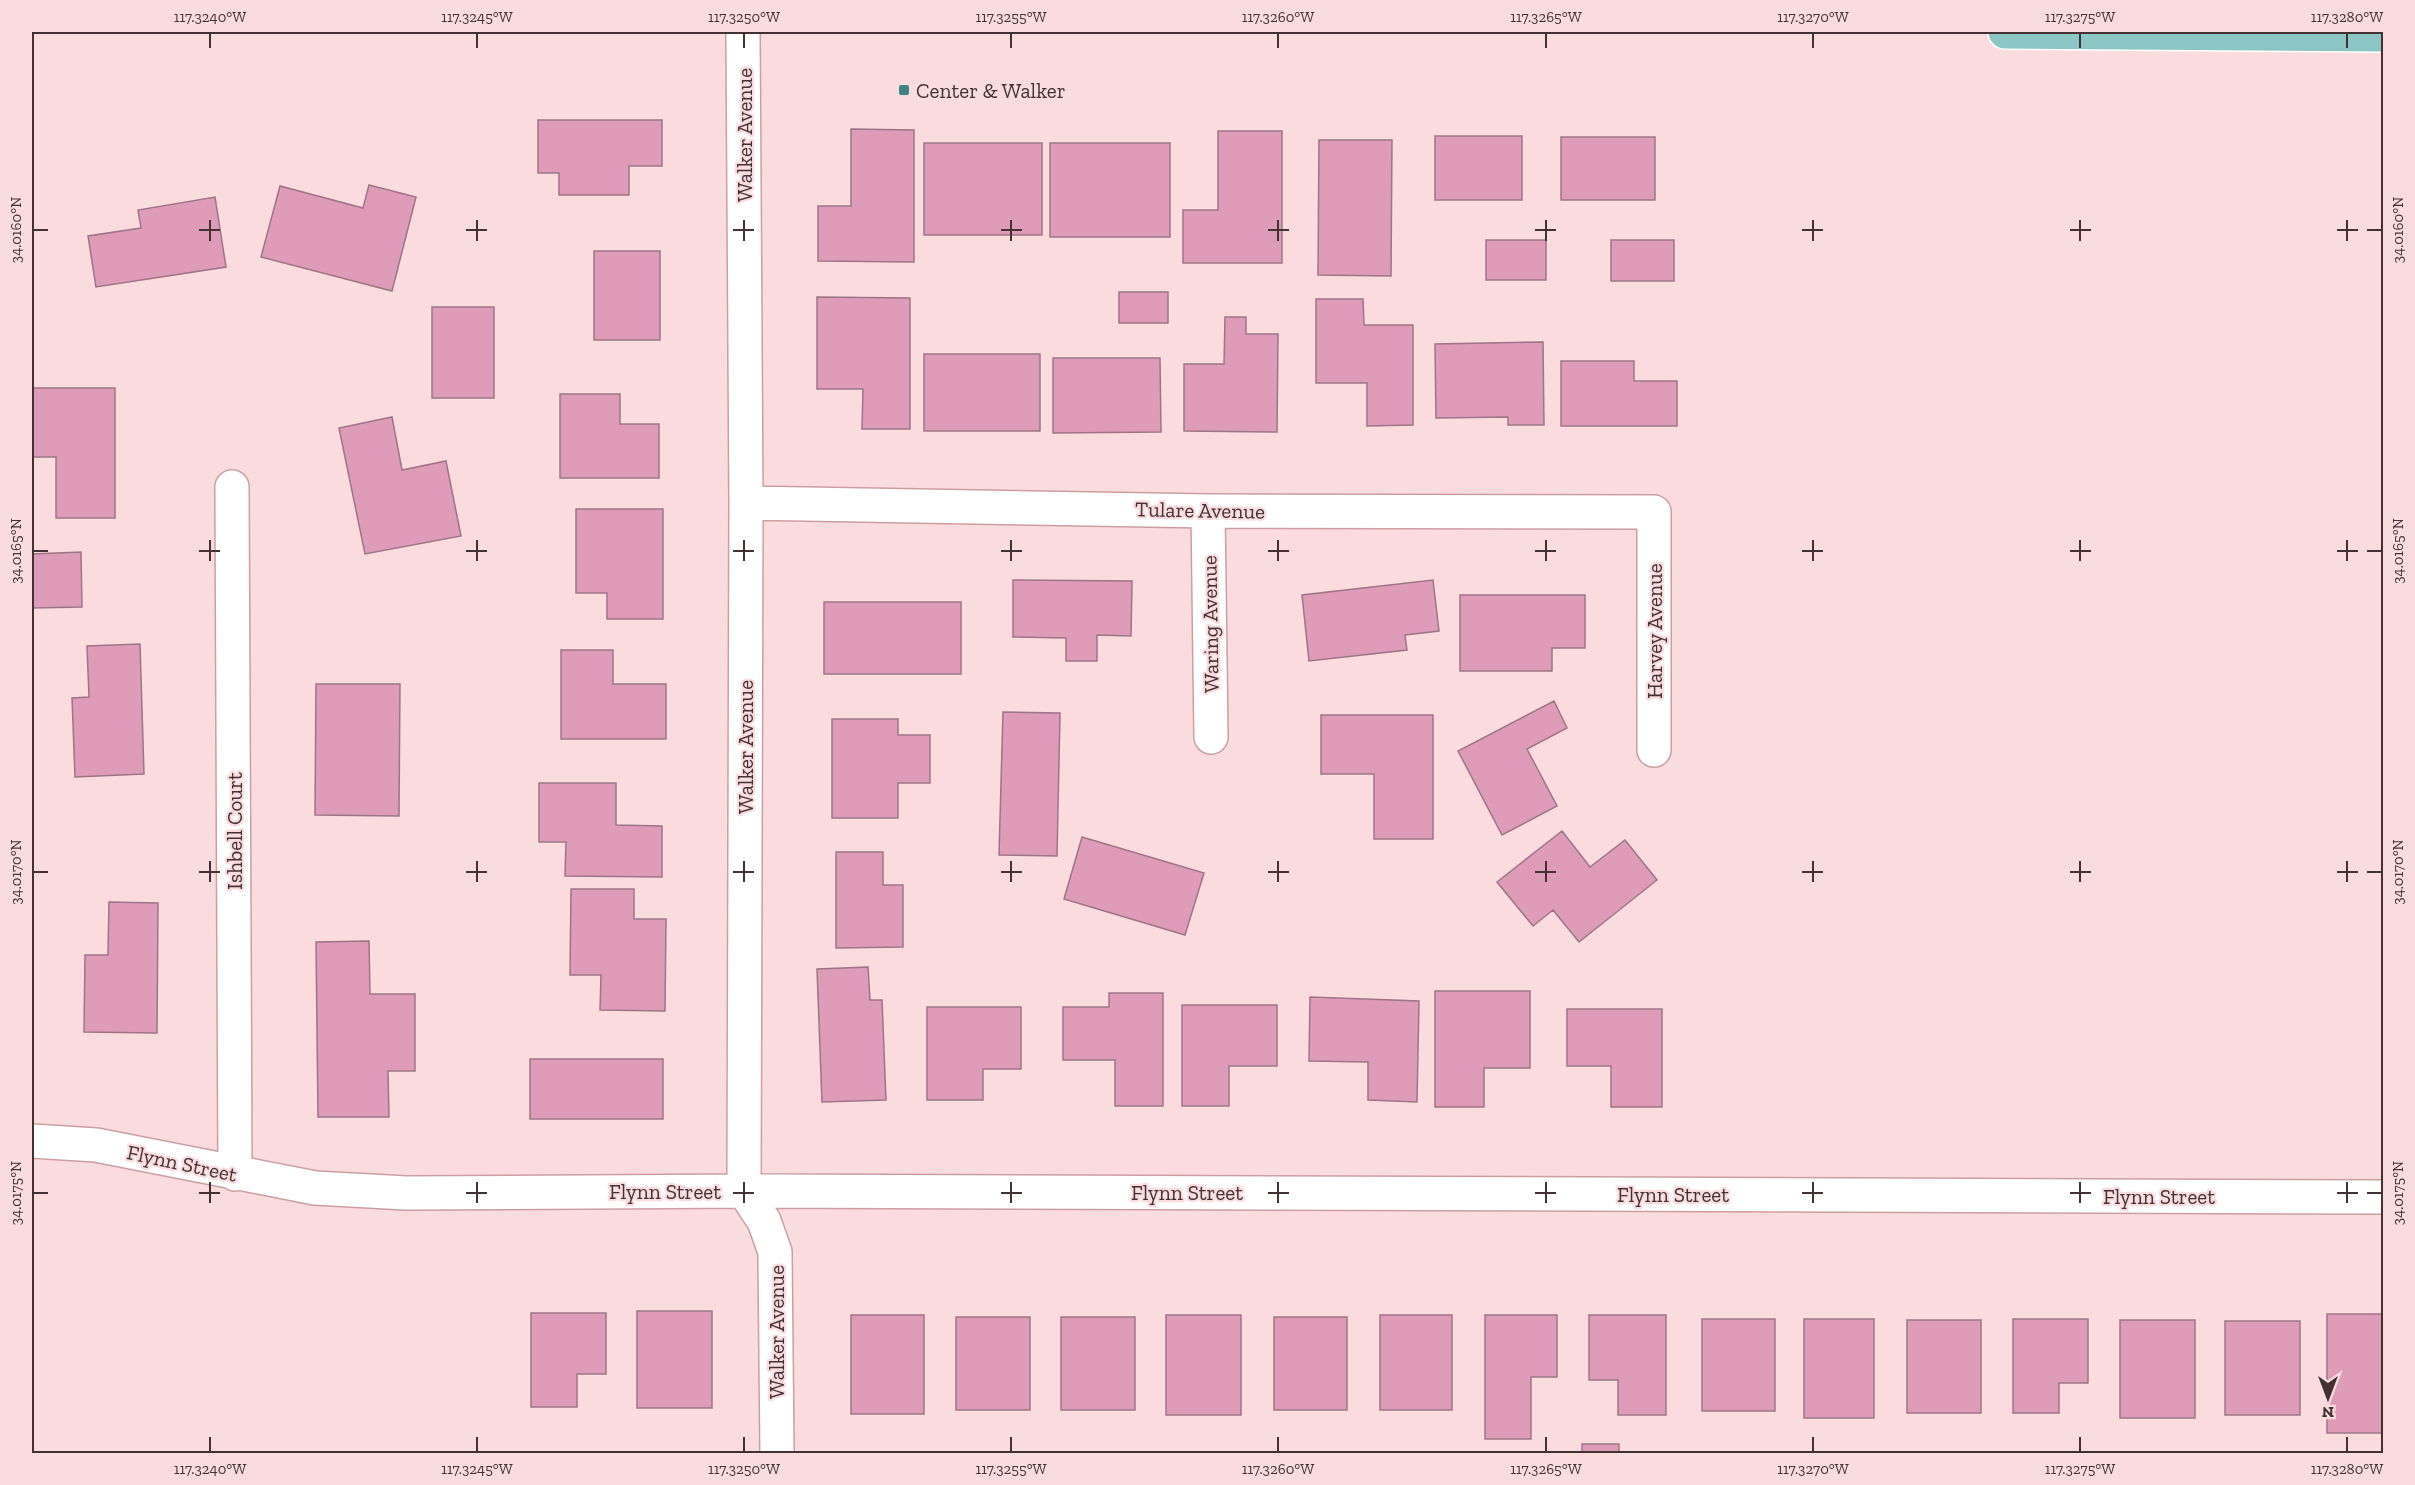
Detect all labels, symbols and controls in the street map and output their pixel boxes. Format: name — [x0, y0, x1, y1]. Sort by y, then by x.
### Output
text: 117.3240°W — [174, 8, 246, 26]
text: 117.3245°W — [441, 8, 513, 26]
text: 117.3250°W — [708, 8, 780, 26]
text: 117.3255°W — [975, 8, 1047, 26]
text: 117.3260°W — [1242, 8, 1314, 26]
text: 117.3265°W — [1510, 8, 1582, 26]
text: 117.3270°W — [1777, 8, 1849, 26]
text: 117.3275°W — [2045, 8, 2115, 26]
text: 117.3280°W — [2311, 8, 2383, 26]
street label: Walker Avenue — [732, 68, 757, 202]
place label: Center & Walker — [916, 78, 1065, 103]
marker: Center & Walker — [897, 83, 911, 97]
text: 34.0160°N — [7, 197, 25, 263]
text: 34.0160°N — [2389, 197, 2407, 263]
street label: Tulare Avenue — [1135, 496, 1265, 524]
text: 34.0165°N — [7, 518, 25, 584]
text: 34.0165°N — [2389, 518, 2407, 584]
street label: Waring Avenue — [1196, 555, 1224, 693]
street label: Harvey Avenue — [1642, 563, 1667, 699]
street label: Walker Avenue — [733, 680, 758, 814]
street label: Ishbell Court — [222, 772, 247, 890]
text: 34.0170°N — [7, 839, 25, 905]
text: 34.0170°N — [2389, 839, 2407, 905]
street label: Flynn Street — [125, 1139, 240, 1187]
text: 34.0175°N — [7, 1161, 25, 1225]
text: 34.0175°N — [2389, 1161, 2407, 1225]
street label: Flynn Street — [609, 1179, 721, 1204]
street label: Flynn Street — [1131, 1180, 1243, 1205]
street label: Flynn Street — [1617, 1182, 1729, 1207]
street label: Flynn Street — [2103, 1184, 2215, 1209]
street label: Walker Avenue — [764, 1265, 789, 1399]
north arrow — [2298, 1368, 2358, 1428]
text: N — [2322, 1403, 2334, 1422]
text: 117.3240°W — [174, 1460, 246, 1478]
text: 117.3245°W — [441, 1460, 513, 1478]
text: 117.3250°W — [708, 1460, 780, 1478]
text: 117.3255°W — [975, 1460, 1047, 1478]
text: 117.3260°W — [1242, 1460, 1314, 1478]
text: 117.3265°W — [1510, 1460, 1582, 1478]
text: 117.3270°W — [1777, 1460, 1849, 1478]
text: 117.3275°W — [2045, 1460, 2115, 1478]
text: 117.3280°W — [2311, 1460, 2383, 1478]

